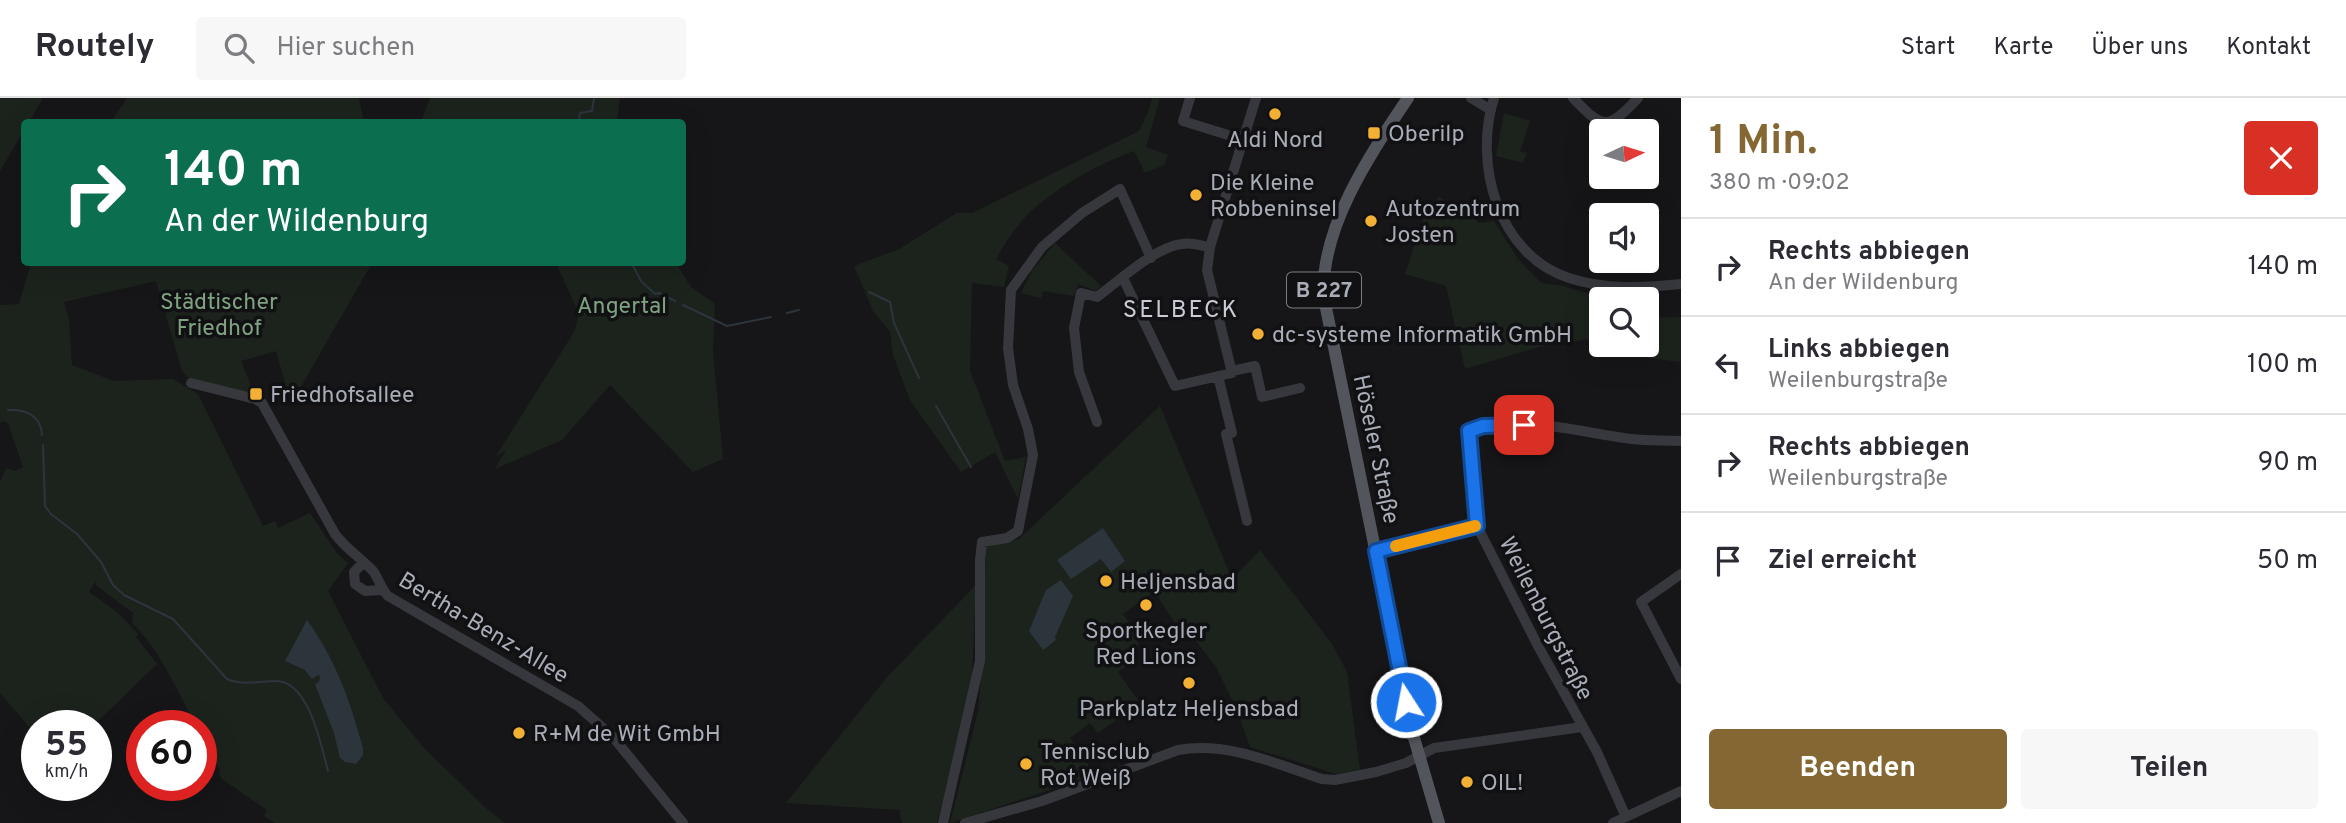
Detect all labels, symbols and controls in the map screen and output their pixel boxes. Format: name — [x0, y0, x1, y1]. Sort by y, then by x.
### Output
search box — [196, 17, 686, 80]
text: Routely — [35, 27, 154, 69]
icon: search — [220, 29, 258, 67]
text: Hier suchen — [276, 32, 415, 65]
text: Start — [1901, 33, 1955, 63]
text: Karte — [1993, 33, 2053, 63]
text: Über uns — [2091, 33, 2188, 63]
text: Kontakt — [2226, 33, 2311, 63]
marker: Aldi Nord — [1267, 106, 1283, 122]
text: 1 Min. — [1709, 116, 1818, 169]
north arrow — [1589, 119, 1659, 189]
map controls — [1589, 119, 1659, 357]
place label: Oberilp — [1388, 121, 1464, 150]
button: close — [2244, 121, 2318, 195]
marker: Oberilp — [1366, 125, 1382, 141]
place label: Aldi Nord — [1227, 127, 1323, 156]
text: 140 m — [164, 142, 303, 204]
icon: right — [49, 147, 140, 238]
text: 380 m · 09:02 — [1709, 169, 1850, 198]
place label: Die Kleine Robbeninsel — [1210, 170, 1337, 225]
marker: Die Kleine Robbeninsel — [1188, 187, 1204, 203]
place label: Autozentrum Josten — [1385, 196, 1520, 251]
text: An der Wildenburg — [164, 203, 429, 243]
button: sound — [1589, 203, 1659, 273]
marker: Autozentrum Josten — [1363, 213, 1379, 229]
text: Rechts abbiegen — [1768, 236, 1970, 269]
icon: right — [1709, 248, 1747, 286]
text: 140 m — [2248, 251, 2318, 284]
text: An der Wildenburg — [1768, 269, 1958, 298]
road number: B 227 — [1287, 272, 1361, 308]
button: search — [1589, 287, 1659, 357]
park label: Städtischer Friedhof — [160, 289, 278, 344]
park label: Angertal — [577, 293, 667, 322]
district label: SELBECK — [1123, 296, 1239, 326]
place label: dc-systeme Informatik GmbH — [1272, 322, 1572, 351]
marker: dc-systeme Informatik GmbH — [1250, 326, 1266, 342]
text: Links abbiegen — [1768, 334, 1950, 367]
icon: left — [1709, 346, 1747, 384]
text: 100 m — [2247, 349, 2318, 382]
text: Weilenburgstraße — [1768, 367, 1948, 396]
street label: Höseler Straße — [1345, 372, 1404, 527]
place label: Friedhofsallee — [270, 382, 414, 411]
marker: Friedhofsallee — [248, 386, 264, 402]
pin — [1494, 395, 1554, 455]
icon: arrive — [1505, 406, 1543, 444]
text: Rechts abbiegen — [1768, 432, 1970, 465]
icon: right — [1709, 444, 1747, 482]
text: 90 m — [2258, 447, 2318, 480]
text: Weilenburgstraße — [1768, 465, 1948, 494]
street label: Weilenburgstraße — [1491, 532, 1599, 706]
icon: arrive — [1709, 542, 1747, 580]
text: Ziel erreicht — [1768, 545, 1917, 578]
text: 50 m — [2257, 545, 2318, 578]
street label: Bertha-Benz-Allee — [392, 567, 573, 691]
place label: Heljensbad — [1120, 569, 1236, 598]
marker: Heljensbad — [1098, 573, 1114, 589]
marker: Sportkegler Red Lions — [1138, 597, 1154, 613]
place label: Sportkegler Red Lions — [1085, 618, 1207, 673]
position arrow — [1369, 665, 1443, 739]
marker: Parkplatz Heljensbad — [1181, 675, 1197, 691]
place label: Parkplatz Heljensbad — [1079, 696, 1299, 725]
speed limit sign: 60 — [126, 710, 217, 801]
place label: R+M de Wit GmbH — [533, 721, 721, 750]
text: 55 — [45, 724, 88, 768]
marker: R+M de Wit GmbH — [511, 725, 527, 741]
button: Beenden — [1709, 729, 2007, 809]
button: Teilen — [2021, 729, 2318, 809]
place label: Tennisclub Rot Weiß — [1040, 739, 1150, 794]
marker: Tennisclub Rot Weiß — [1018, 756, 1034, 772]
text: km/h — [45, 761, 88, 784]
place label: OIL! — [1481, 770, 1523, 799]
marker: OIL! — [1459, 774, 1475, 790]

